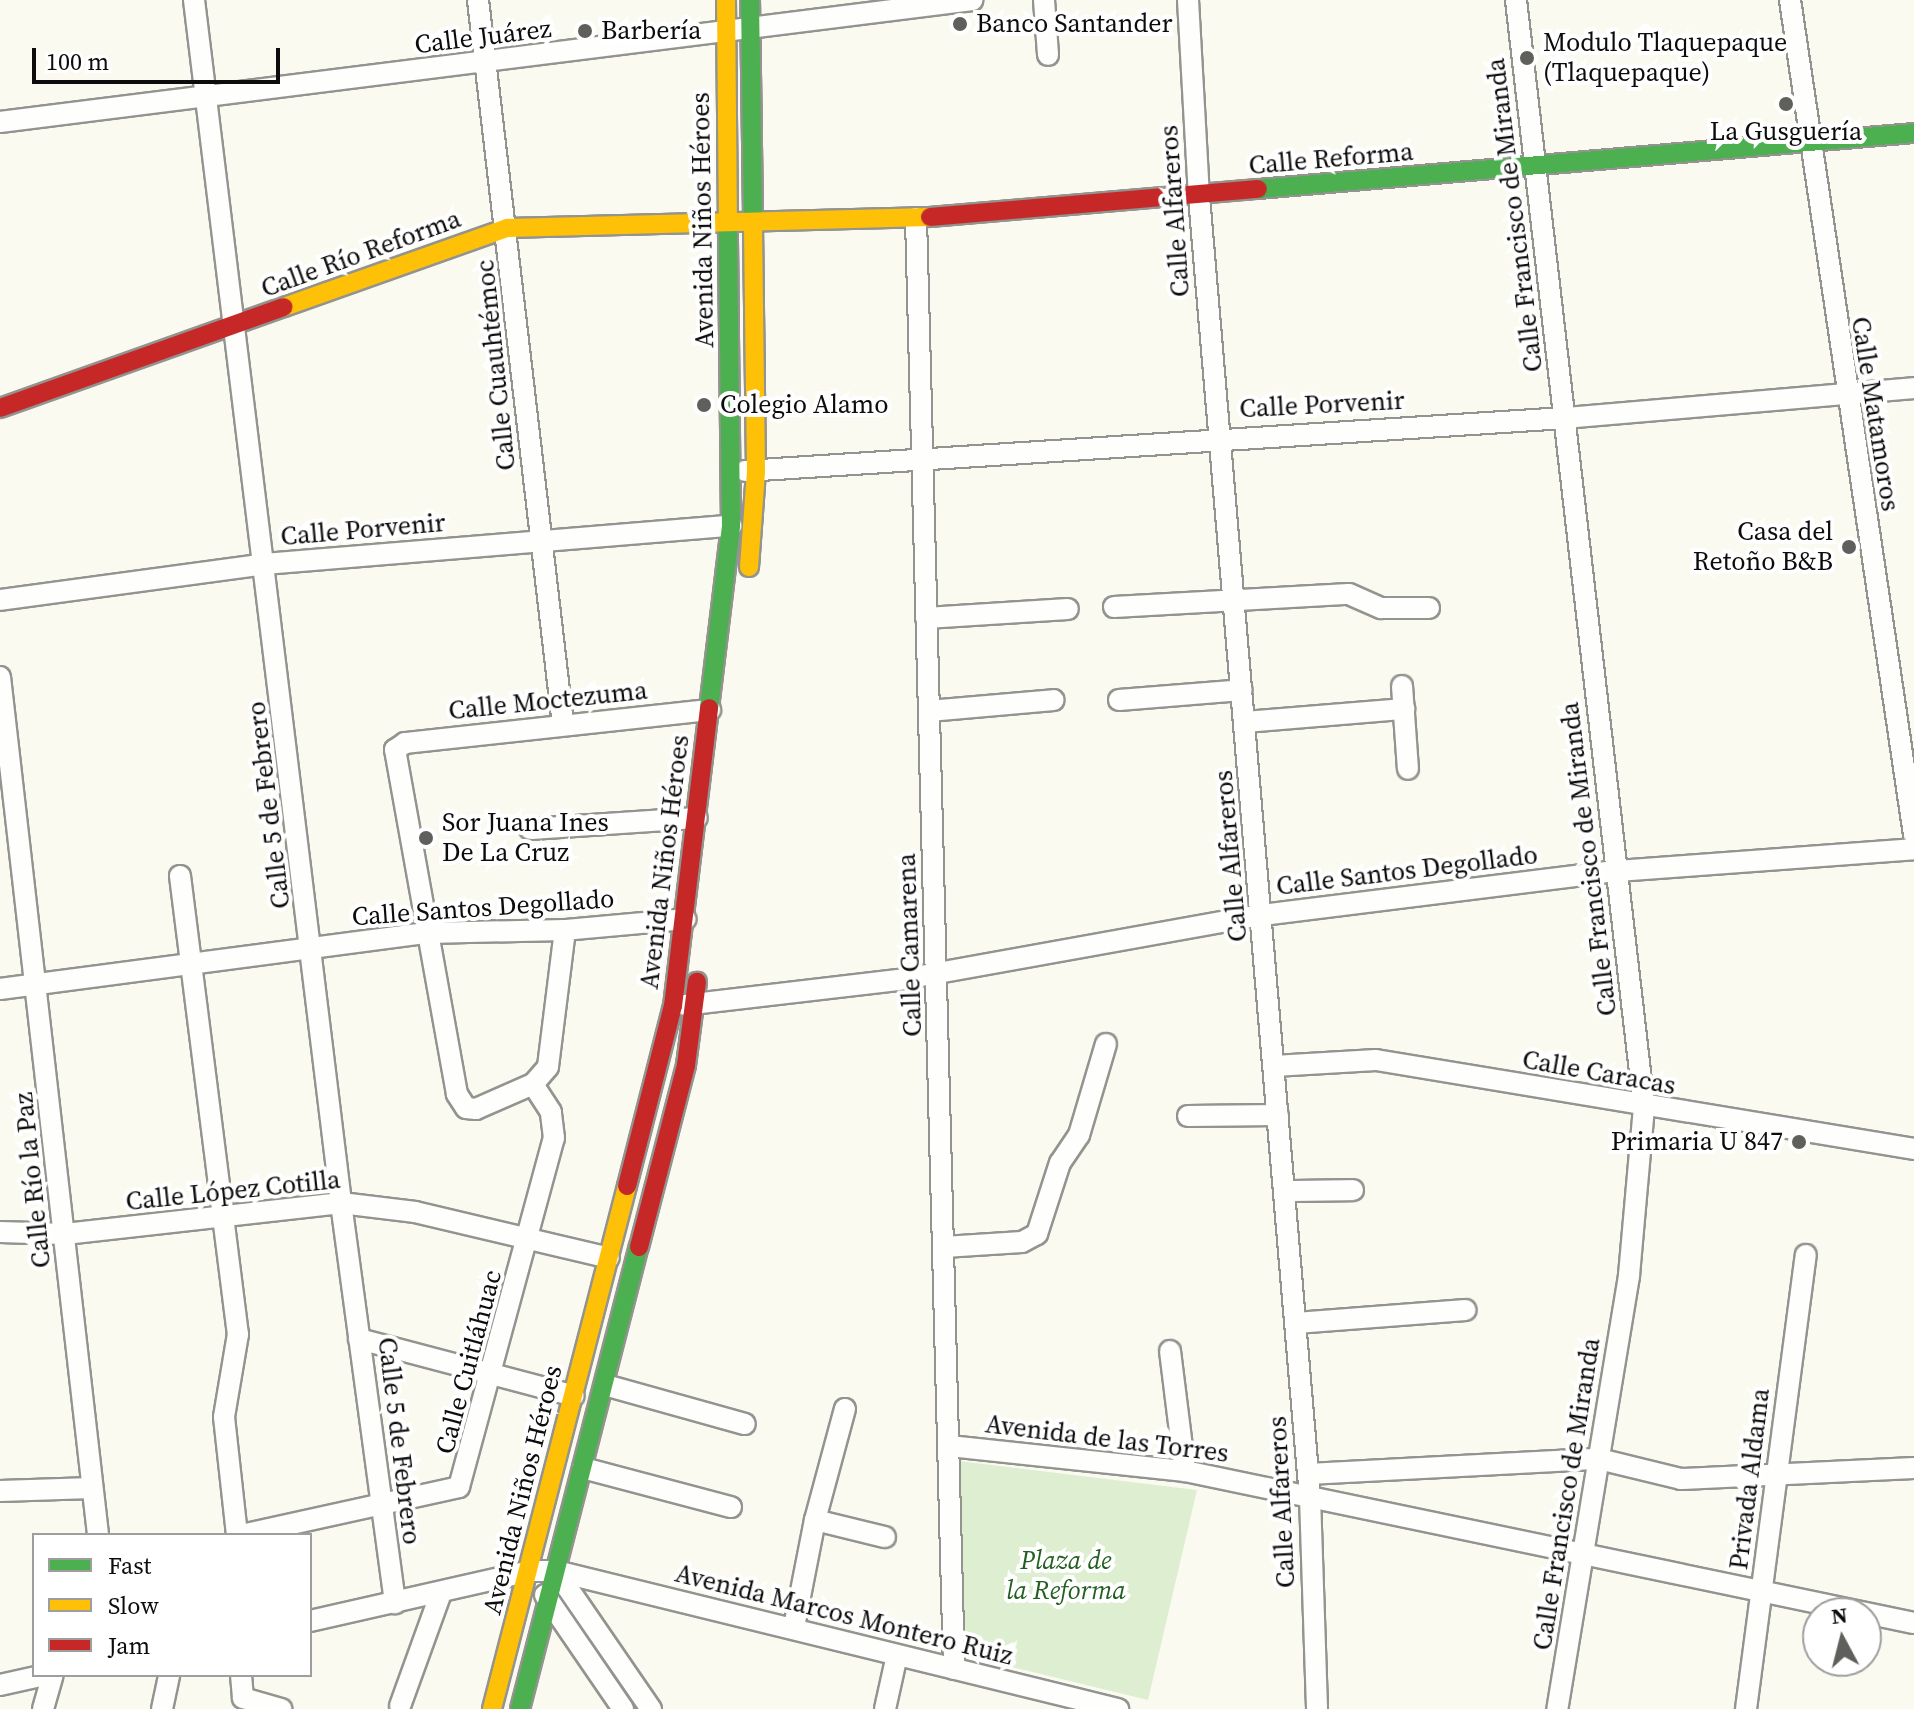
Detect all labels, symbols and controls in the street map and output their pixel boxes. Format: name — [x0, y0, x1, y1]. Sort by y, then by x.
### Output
place label: Banco Santander — [976, 8, 1173, 40]
street label: Calle Juárez — [413, 13, 553, 61]
place label: Barbería — [601, 15, 701, 47]
marker: Banco Santander — [951, 15, 969, 33]
marker: Barbería — [576, 22, 594, 40]
place label: Modulo Tlaquepaque (Tlaquepaque) — [1543, 27, 1788, 88]
scale bar — [36, 32, 284, 82]
text: 100 m — [46, 45, 109, 78]
marker: Modulo Tlaquepaque (Tlaquepaque) — [1518, 49, 1536, 67]
street label: Calle Francisco de Miranda — [1480, 56, 1550, 374]
street label: Avenida Niños Héroes — [685, 92, 721, 348]
marker: La Gusguería — [1777, 95, 1795, 113]
place label: La Gusguería — [1710, 116, 1862, 148]
street label: Calle Alfareros — [1153, 124, 1197, 298]
street label: Calle Reforma — [1248, 136, 1414, 182]
street label: Calle Río Reforma — [257, 203, 465, 305]
street label: Calle Cuauhtémoc — [469, 258, 523, 472]
street label: Calle Matamoros — [1844, 315, 1906, 513]
street label: Calle Porvenir — [1239, 385, 1405, 425]
place label: Colegio Alamo — [720, 389, 889, 421]
marker: Colegio Alamo — [695, 396, 713, 414]
street label: Calle Porvenir — [279, 507, 447, 553]
place label: Casa del Retoño B&B — [1693, 516, 1833, 578]
marker: Casa del Retoño B&B — [1840, 538, 1858, 556]
street label: Calle Moctezuma — [447, 675, 649, 727]
street label: Calle 5 de Febrero — [241, 700, 297, 910]
street label: Calle Francisco de Miranda — [1554, 700, 1624, 1018]
street label: Avenida Niños Héroes — [634, 733, 696, 991]
street label: Calle Alfareros — [1208, 769, 1254, 943]
place label: Sor Juana Ines De La Cruz — [442, 807, 609, 868]
marker: Sor Juana Ines De La Cruz — [417, 829, 435, 847]
street label: Calle Santos Degollado — [1275, 839, 1539, 903]
street label: Calle Camarena — [891, 853, 929, 1037]
street label: Calle Santos Degollado — [351, 883, 615, 933]
street label: Calle Caracas — [1520, 1044, 1678, 1102]
street label: Calle Río la Paz — [8, 1091, 58, 1269]
place label: Primaria U 847 — [1611, 1126, 1783, 1158]
marker: Primaria U 847 — [1790, 1133, 1808, 1151]
street label: Calle López Cotilla — [124, 1164, 342, 1218]
street label: Calle Cuitláhuac — [429, 1267, 509, 1457]
street label: Calle 5 de Febrero — [371, 1336, 427, 1546]
street label: Calle Francisco de Miranda — [1527, 1336, 1607, 1652]
street label: Avenida Niños Héroes — [477, 1362, 569, 1618]
street label: Privada Aldama — [1723, 1387, 1777, 1571]
street label: Avenida de las Torres — [983, 1409, 1231, 1469]
street label: Calle Alfareros — [1262, 1415, 1302, 1589]
legend — [32, 1533, 312, 1677]
park label: Plaza de la Reforma — [1006, 1545, 1126, 1606]
text: Fast — [108, 1549, 151, 1582]
street label: Avenida Marcos Montero Ruiz — [672, 1558, 1016, 1672]
text: Slow — [108, 1589, 159, 1622]
north arrow — [1802, 1597, 1882, 1677]
text: N — [1830, 1599, 1849, 1631]
text: Jam — [108, 1629, 150, 1662]

